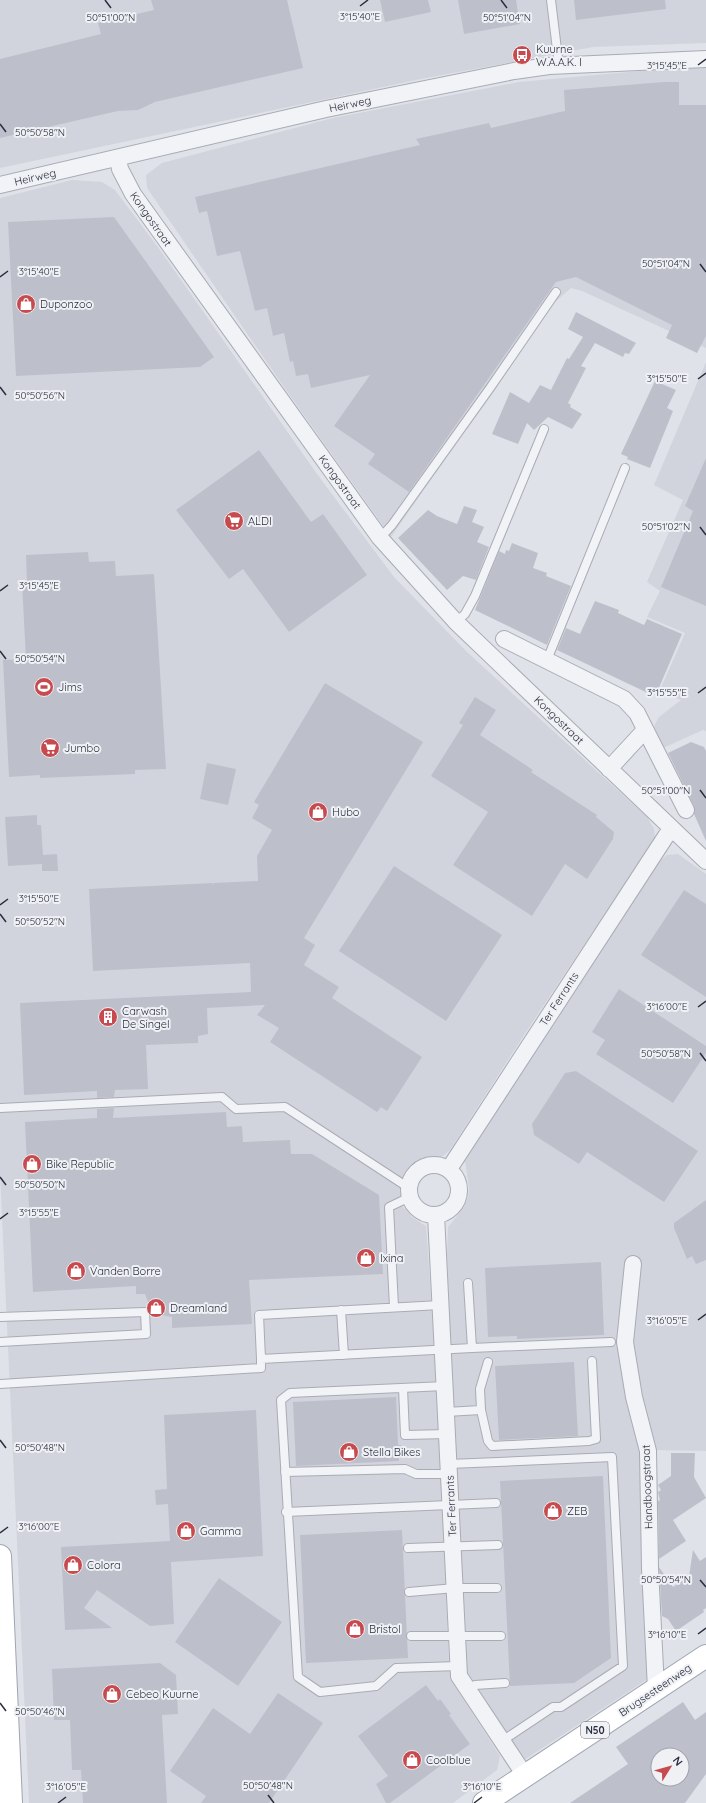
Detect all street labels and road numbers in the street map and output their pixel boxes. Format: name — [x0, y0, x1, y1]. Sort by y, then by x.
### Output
street label: Heirweg — [328, 93, 372, 115]
street label: Heirweg — [13, 165, 57, 189]
street label: Kongostraat — [127, 189, 175, 249]
street label: Kongostraat — [316, 452, 365, 512]
street label: Kongostraat — [531, 693, 587, 747]
street label: Ter Ferrants — [536, 969, 582, 1029]
street label: Handboogstraat — [639, 1444, 655, 1529]
street label: Ter Ferrants — [442, 1475, 460, 1537]
street label: Brugsesteenweg — [616, 1661, 694, 1719]
road number: N50 — [581, 1722, 609, 1738]

